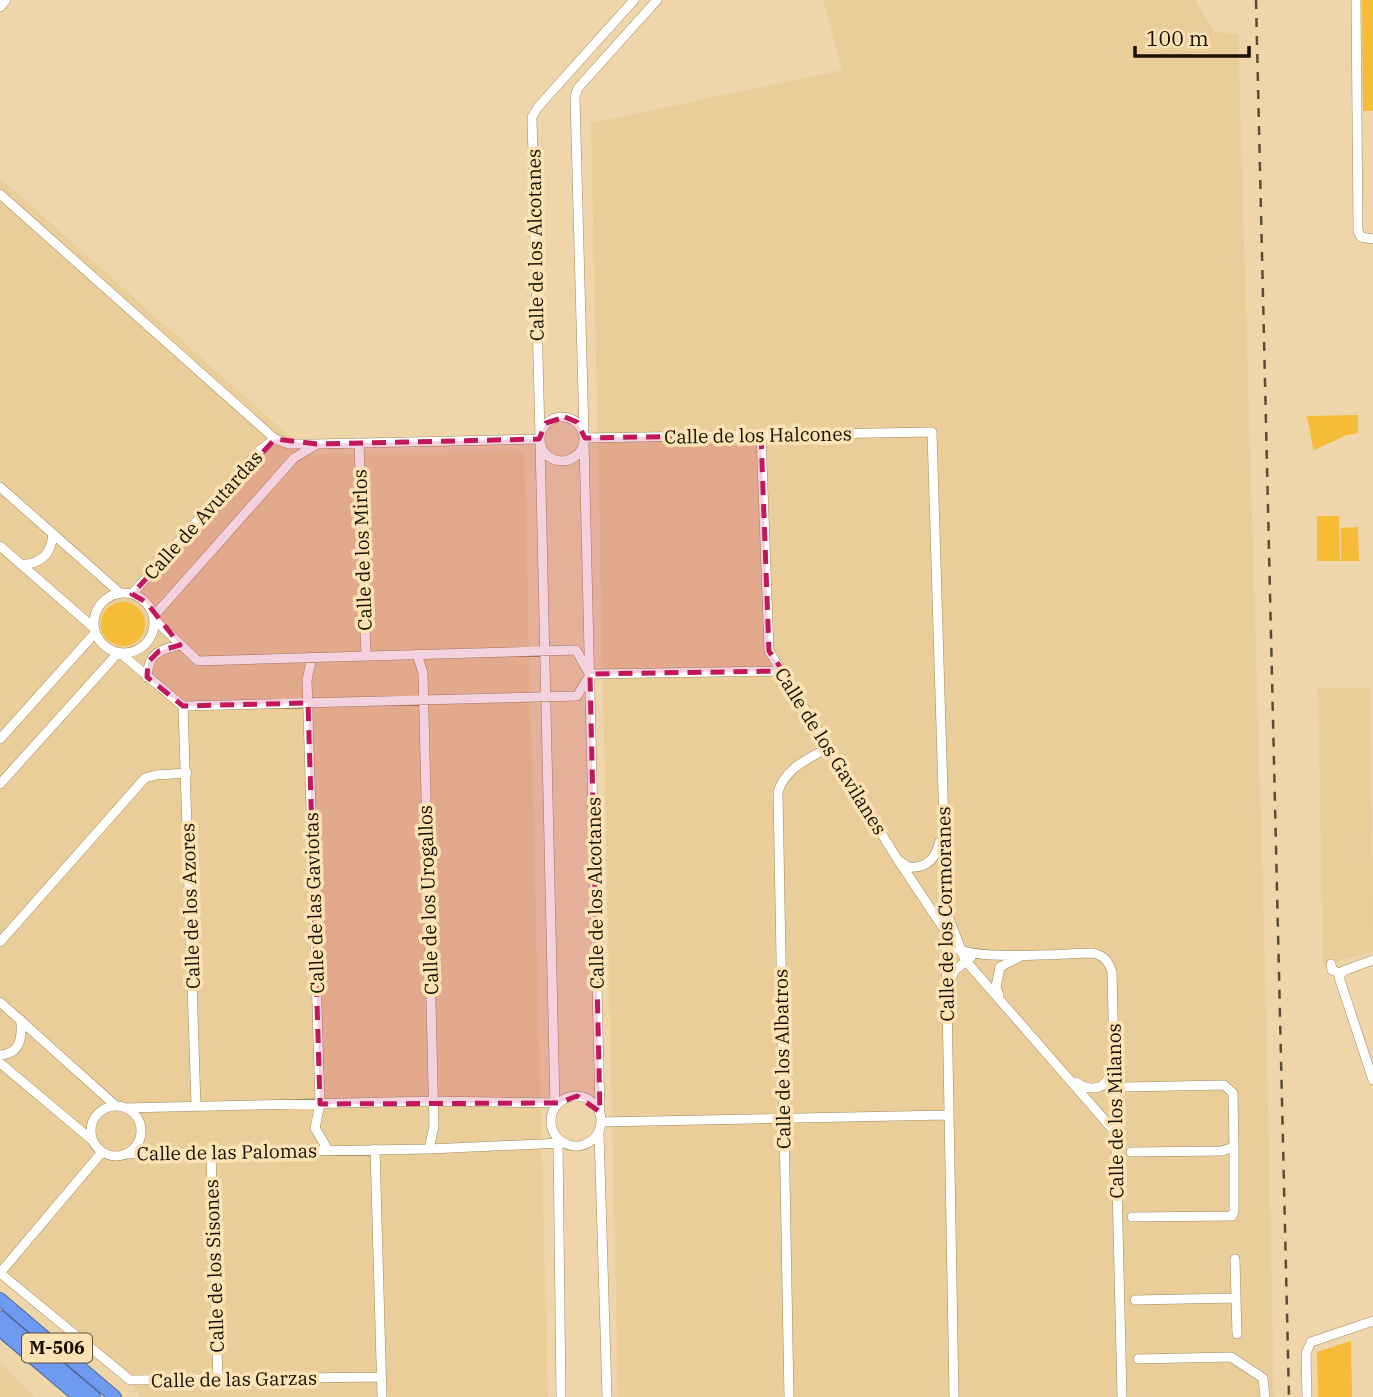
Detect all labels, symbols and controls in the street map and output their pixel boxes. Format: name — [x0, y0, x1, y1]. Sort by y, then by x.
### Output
scale bar — [1135, 14, 1249, 58]
text: 100 m — [1146, 24, 1209, 52]
street label: Calle de los Alcotanes — [521, 149, 549, 341]
street label: Calle de los Halcones — [664, 421, 852, 449]
street label: Calle de Avutardas — [139, 445, 267, 585]
street label: Calle de los Mirlos — [347, 469, 377, 631]
street label: Calle de los Gavilanes — [770, 663, 892, 839]
street label: Calle de los Alcotanes — [581, 797, 609, 989]
street label: Calle de los Urogallos — [413, 805, 443, 995]
street label: Calle de los Cormoranes — [931, 806, 959, 1022]
street label: Calle de las Gaviotas — [299, 812, 329, 994]
street label: Calle de los Azores — [175, 823, 205, 989]
street label: Calle de los Albatros — [768, 969, 796, 1149]
street label: Calle de los Milanos — [1101, 1023, 1129, 1199]
street label: Calle de las Palomas — [137, 1138, 317, 1166]
street label: Calle de los Sisones — [199, 1179, 229, 1353]
road number: M-506 — [22, 1334, 92, 1363]
street label: Calle de las Garzas — [151, 1366, 317, 1392]

